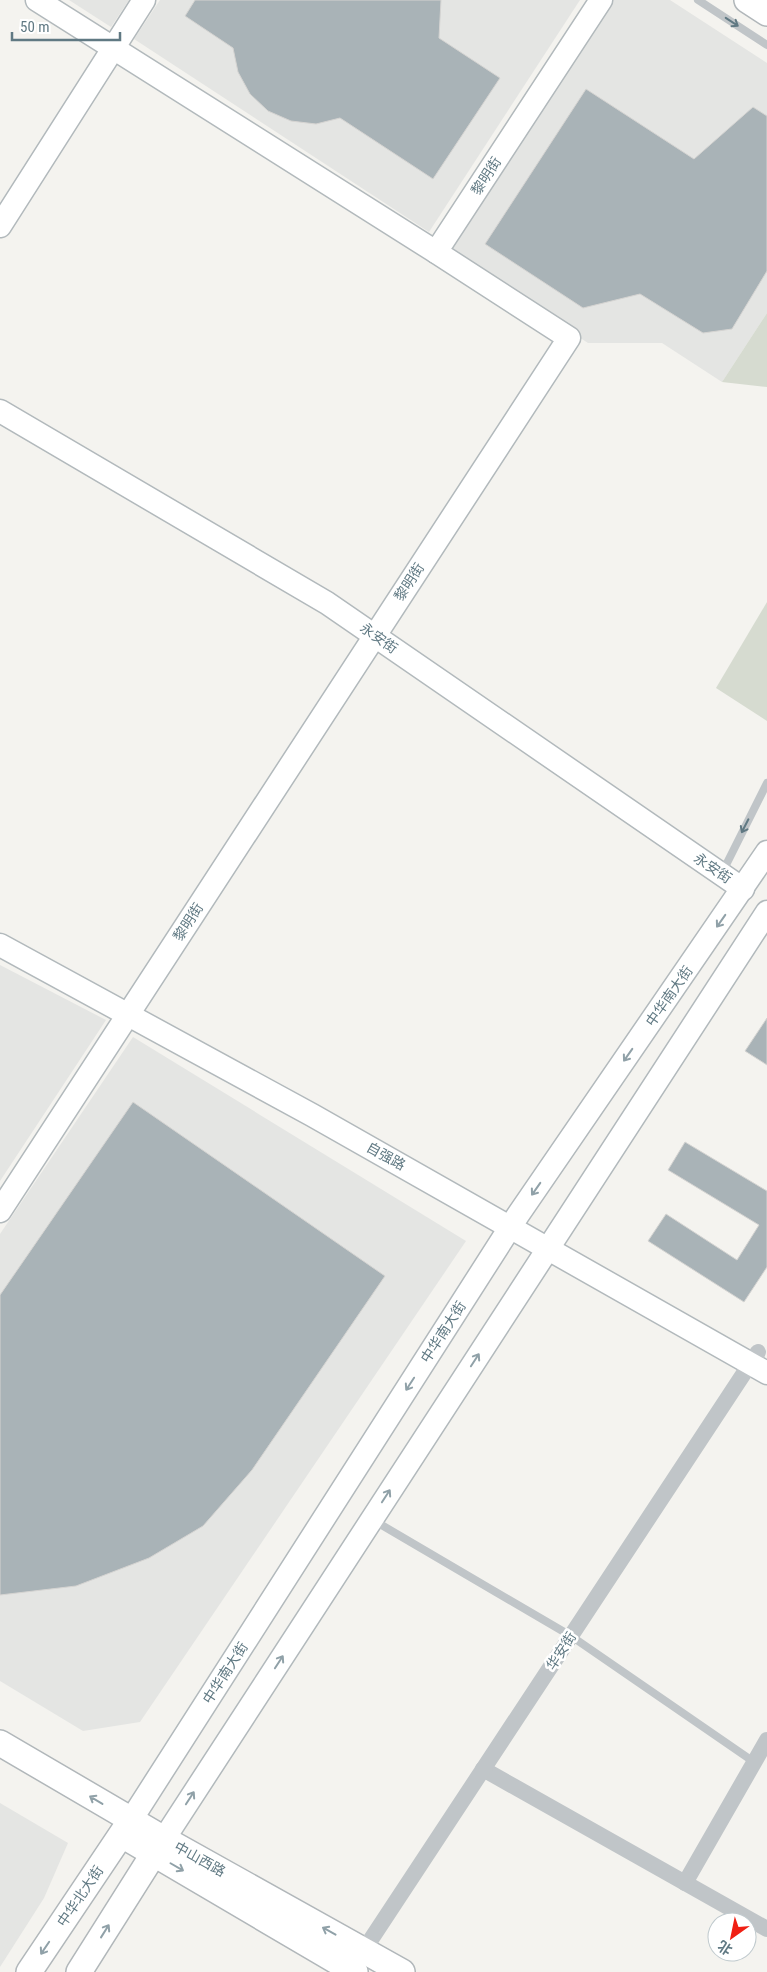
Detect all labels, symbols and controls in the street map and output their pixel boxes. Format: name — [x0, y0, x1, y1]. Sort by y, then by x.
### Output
scale bar — [12, 10, 120, 42]
text: 50 m — [20, 18, 50, 36]
one-way arrow — [725, 18, 739, 28]
street label: 黎明街 — [468, 154, 504, 198]
street label: 黎明街 — [391, 560, 427, 604]
street label: 永安街 — [357, 619, 401, 657]
one-way arrow — [740, 819, 750, 834]
street label: 永安街 — [691, 850, 735, 886]
street label: 黎明街 — [170, 900, 206, 944]
one-way arrow — [716, 914, 726, 928]
street label: 中华南大街 — [642, 963, 696, 1029]
one-way arrow — [623, 1048, 633, 1062]
street label: 自强路 — [364, 1139, 408, 1173]
one-way arrow — [531, 1182, 541, 1196]
street label: 中华南大街 — [417, 1298, 469, 1366]
one-way arrow — [470, 1353, 480, 1367]
one-way arrow — [405, 1377, 415, 1391]
one-way arrow — [381, 1489, 391, 1503]
street label: 华安街 — [543, 1629, 579, 1673]
street label: 中华南大街 — [199, 1639, 251, 1707]
one-way arrow — [274, 1655, 284, 1669]
one-way arrow — [185, 1791, 195, 1805]
one-way arrow — [89, 1794, 104, 1804]
street label: 中山西路 — [172, 1838, 228, 1880]
street label: 中华北大街 — [54, 1863, 106, 1929]
one-way arrow — [170, 1863, 184, 1873]
north arrow — [707, 1912, 757, 1962]
one-way arrow — [100, 1924, 110, 1938]
one-way arrow — [322, 1926, 337, 1935]
text: 北 — [715, 1937, 735, 1958]
one-way arrow — [40, 1940, 50, 1954]

